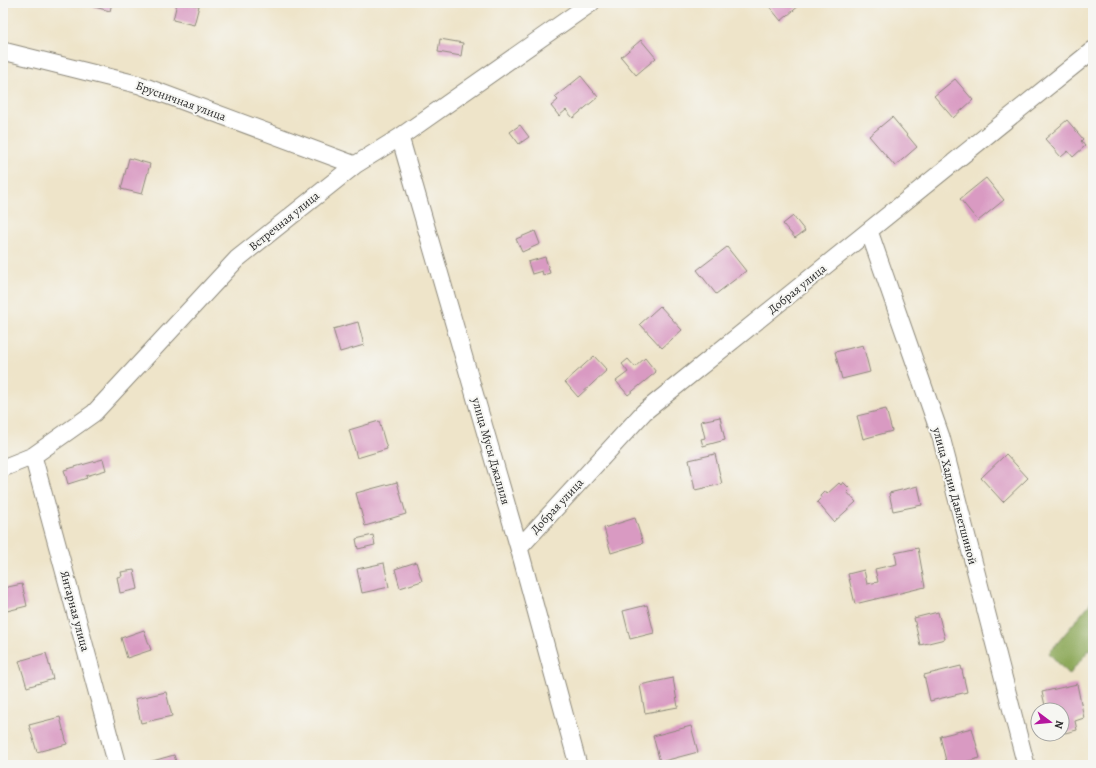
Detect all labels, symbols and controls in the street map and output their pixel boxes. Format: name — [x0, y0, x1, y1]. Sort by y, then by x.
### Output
street label: Брусничная улица — [134, 77, 229, 125]
street label: Встречная улица — [245, 187, 323, 254]
street label: Добрая улица — [764, 260, 830, 317]
street label: улица Мусы Джалиля — [468, 395, 514, 507]
street label: улица Хадии Давлетшиной — [929, 425, 981, 566]
street label: Добрая улица — [527, 474, 587, 537]
street label: Янтарная улица — [57, 569, 94, 653]
north arrow — [1030, 702, 1070, 742]
text: N — [1051, 719, 1067, 731]

